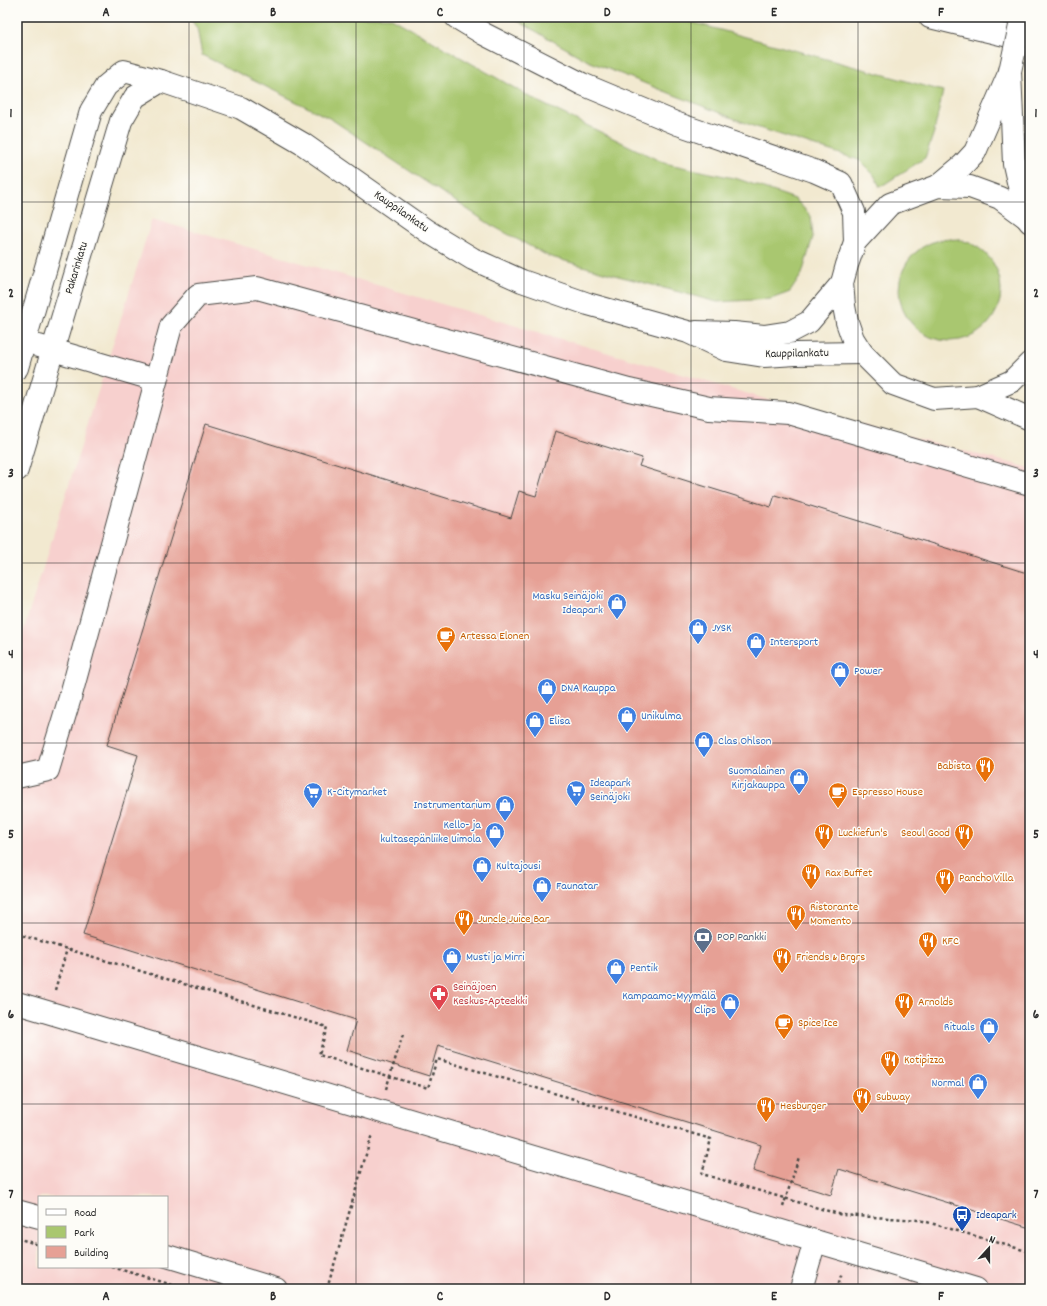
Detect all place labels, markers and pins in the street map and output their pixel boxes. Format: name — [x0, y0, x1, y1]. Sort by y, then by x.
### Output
place label: Masku Seinäjoki Ideapark — [533, 588, 603, 619]
shop icon: Masku Seinäjoki Ideapark — [606, 592, 628, 620]
shop icon: JYSK — [687, 617, 709, 645]
place label: JYSK — [712, 620, 732, 637]
cafe icon: Artessa Elonen — [435, 625, 457, 653]
place label: Artessa Elonen — [460, 628, 530, 645]
shop icon: Intersport — [745, 631, 767, 659]
place label: Intersport — [770, 634, 819, 651]
shop icon: Power — [829, 660, 851, 688]
place label: Power — [854, 663, 883, 680]
shop icon: DNA Kauppa — [536, 677, 558, 705]
place label: DNA Kauppa — [561, 680, 616, 697]
shop icon: Unikulma — [616, 705, 638, 733]
place label: Unikulma — [641, 708, 682, 725]
shop icon: Elisa — [524, 710, 546, 738]
place label: Elisa — [549, 713, 571, 730]
shop icon: Clas Ohlson — [693, 730, 715, 758]
place label: Clas Ohlson — [718, 733, 772, 750]
restaurant icon: Babista — [974, 755, 996, 783]
place label: Babista — [937, 758, 971, 775]
place label: Suomalainen Kirjakauppa — [728, 763, 785, 794]
shop icon: Suomalainen Kirjakauppa — [788, 767, 810, 795]
place label: Ideapark Seinäjoki — [590, 775, 631, 806]
supermarket icon: Ideapark Seinäjoki — [565, 779, 587, 807]
supermarket icon: K-Citymarket — [302, 781, 324, 809]
cafe icon: Espresso House — [827, 781, 849, 809]
place label: K-Citymarket — [327, 784, 388, 801]
place label: Espresso House — [852, 784, 923, 801]
shop icon: Instrumentarium — [494, 794, 516, 822]
place label: Instrumentarium — [413, 797, 491, 814]
place label: Kello- ja kultasepänliike Uimola — [380, 817, 481, 848]
shop icon: Kello- ja kultasepänliike Uimola — [484, 821, 506, 849]
restaurant icon: Luckiefun's — [813, 822, 835, 850]
restaurant icon: Seoul Good — [953, 822, 975, 850]
place label: Luckiefun's — [838, 825, 888, 842]
place label: Seoul Good — [901, 825, 950, 842]
shop icon: Kultajousi — [471, 855, 493, 883]
place label: Kultajousi — [496, 858, 541, 875]
restaurant icon: Rax Buffet — [800, 862, 822, 890]
place label: Rax Buffet — [825, 865, 873, 882]
restaurant icon: Pancho Villa — [934, 867, 956, 895]
place label: Pancho Villa — [959, 870, 1014, 887]
shop icon: Faunatar — [531, 875, 553, 903]
place label: Faunatar — [556, 878, 598, 895]
place label: Ristorante Momento — [810, 899, 858, 930]
restaurant icon: Ristorante Momento — [785, 903, 807, 931]
restaurant icon: Juncle Juice Bar — [453, 908, 475, 936]
place label: Juncle Juice Bar — [478, 911, 550, 928]
bank icon: POP Pankki — [692, 926, 714, 954]
place label: POP Pankki — [717, 929, 766, 946]
restaurant icon: KFC — [917, 930, 939, 958]
place label: KFC — [942, 933, 959, 950]
shop icon: Musti ja Mirri — [441, 946, 463, 974]
restaurant icon: Friends & Brgrs — [771, 946, 793, 974]
place label: Musti ja Mirri — [466, 949, 524, 966]
place label: Friends & Brgrs — [796, 949, 865, 966]
shop icon: Pentik — [605, 957, 627, 985]
place label: Pentik — [630, 960, 658, 977]
place label: Seinäjoen Keskus-Apteekki — [453, 979, 527, 1010]
pharmacy icon: Seinäjoen Keskus-Apteekki — [428, 983, 450, 1011]
place label: Kampaamo-Myymälä Clips — [622, 988, 716, 1019]
restaurant icon: Arnolds — [893, 991, 915, 1019]
shop icon: Kampaamo-Myymälä Clips — [719, 992, 741, 1020]
place label: Arnolds — [918, 994, 953, 1011]
cafe icon: Spice Ice — [773, 1012, 795, 1040]
place label: Spice Ice — [798, 1015, 838, 1032]
shop icon: Rituals — [978, 1016, 1000, 1044]
place label: Rituals — [944, 1019, 975, 1036]
restaurant icon: Kotipizza — [879, 1049, 901, 1077]
place label: Kotipizza — [904, 1052, 944, 1069]
shop icon: Normal — [967, 1072, 989, 1100]
place label: Normal — [932, 1075, 964, 1092]
restaurant icon: Subway — [851, 1086, 873, 1114]
place label: Subway — [876, 1089, 911, 1106]
restaurant icon: Hesburger — [755, 1095, 777, 1123]
place label: Hesburger — [780, 1098, 827, 1115]
bus stop icon: Ideapark — [951, 1204, 973, 1232]
place label: Ideapark — [976, 1207, 1017, 1224]

